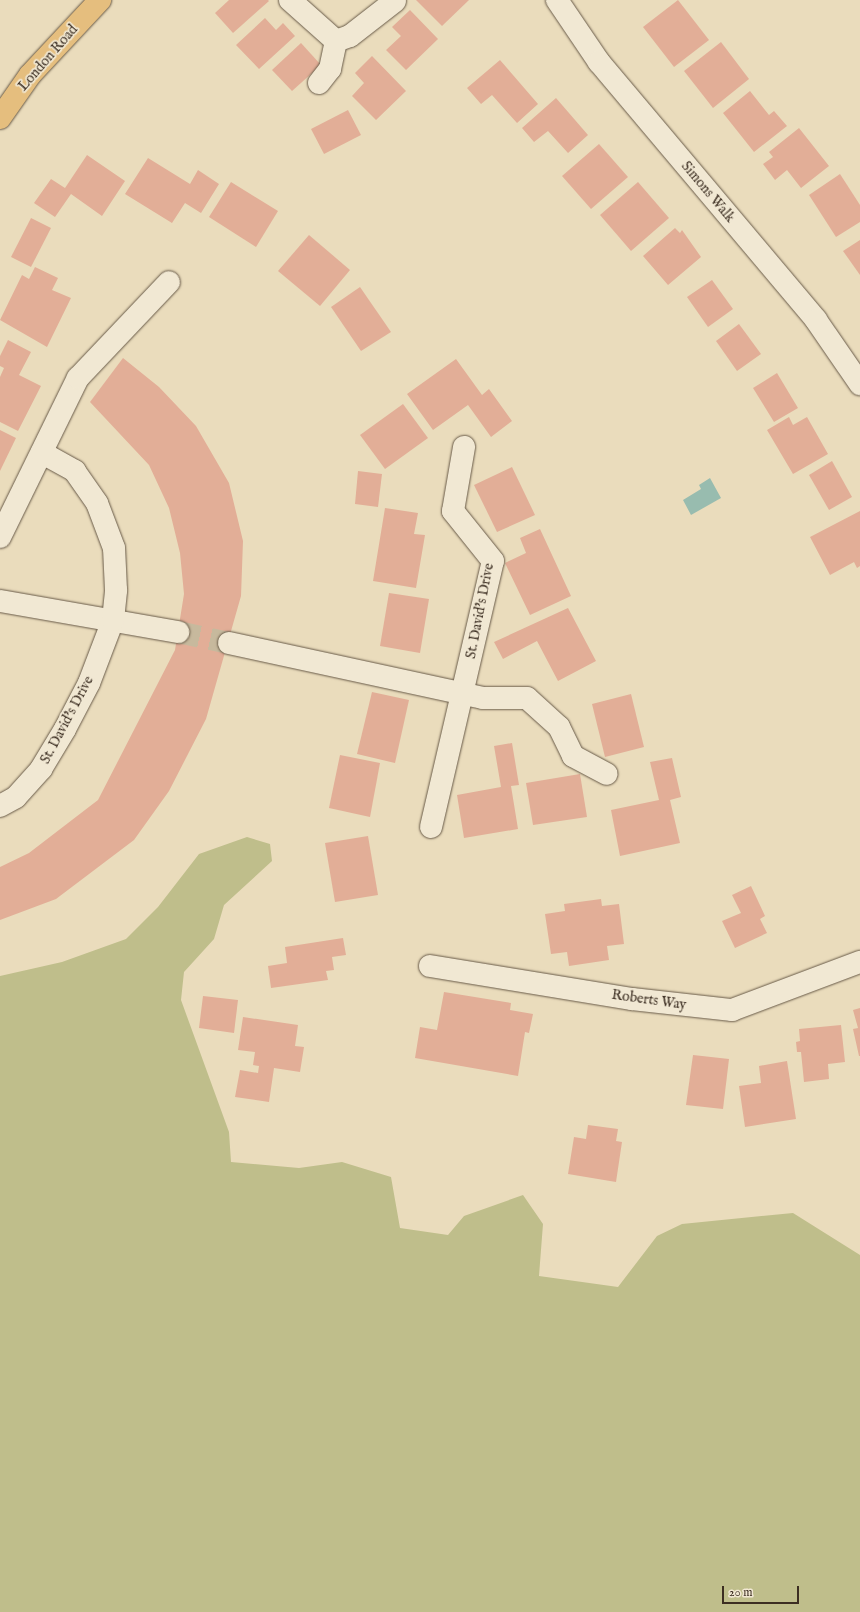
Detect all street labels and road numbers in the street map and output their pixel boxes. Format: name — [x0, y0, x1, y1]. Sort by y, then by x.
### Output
street label: London Road — [15, 21, 81, 95]
street label: Simons Walk — [678, 158, 738, 226]
street label: St. David's Drive — [463, 562, 497, 660]
street label: St. David's Drive — [37, 673, 97, 767]
street label: Roberts Way — [611, 986, 687, 1014]

